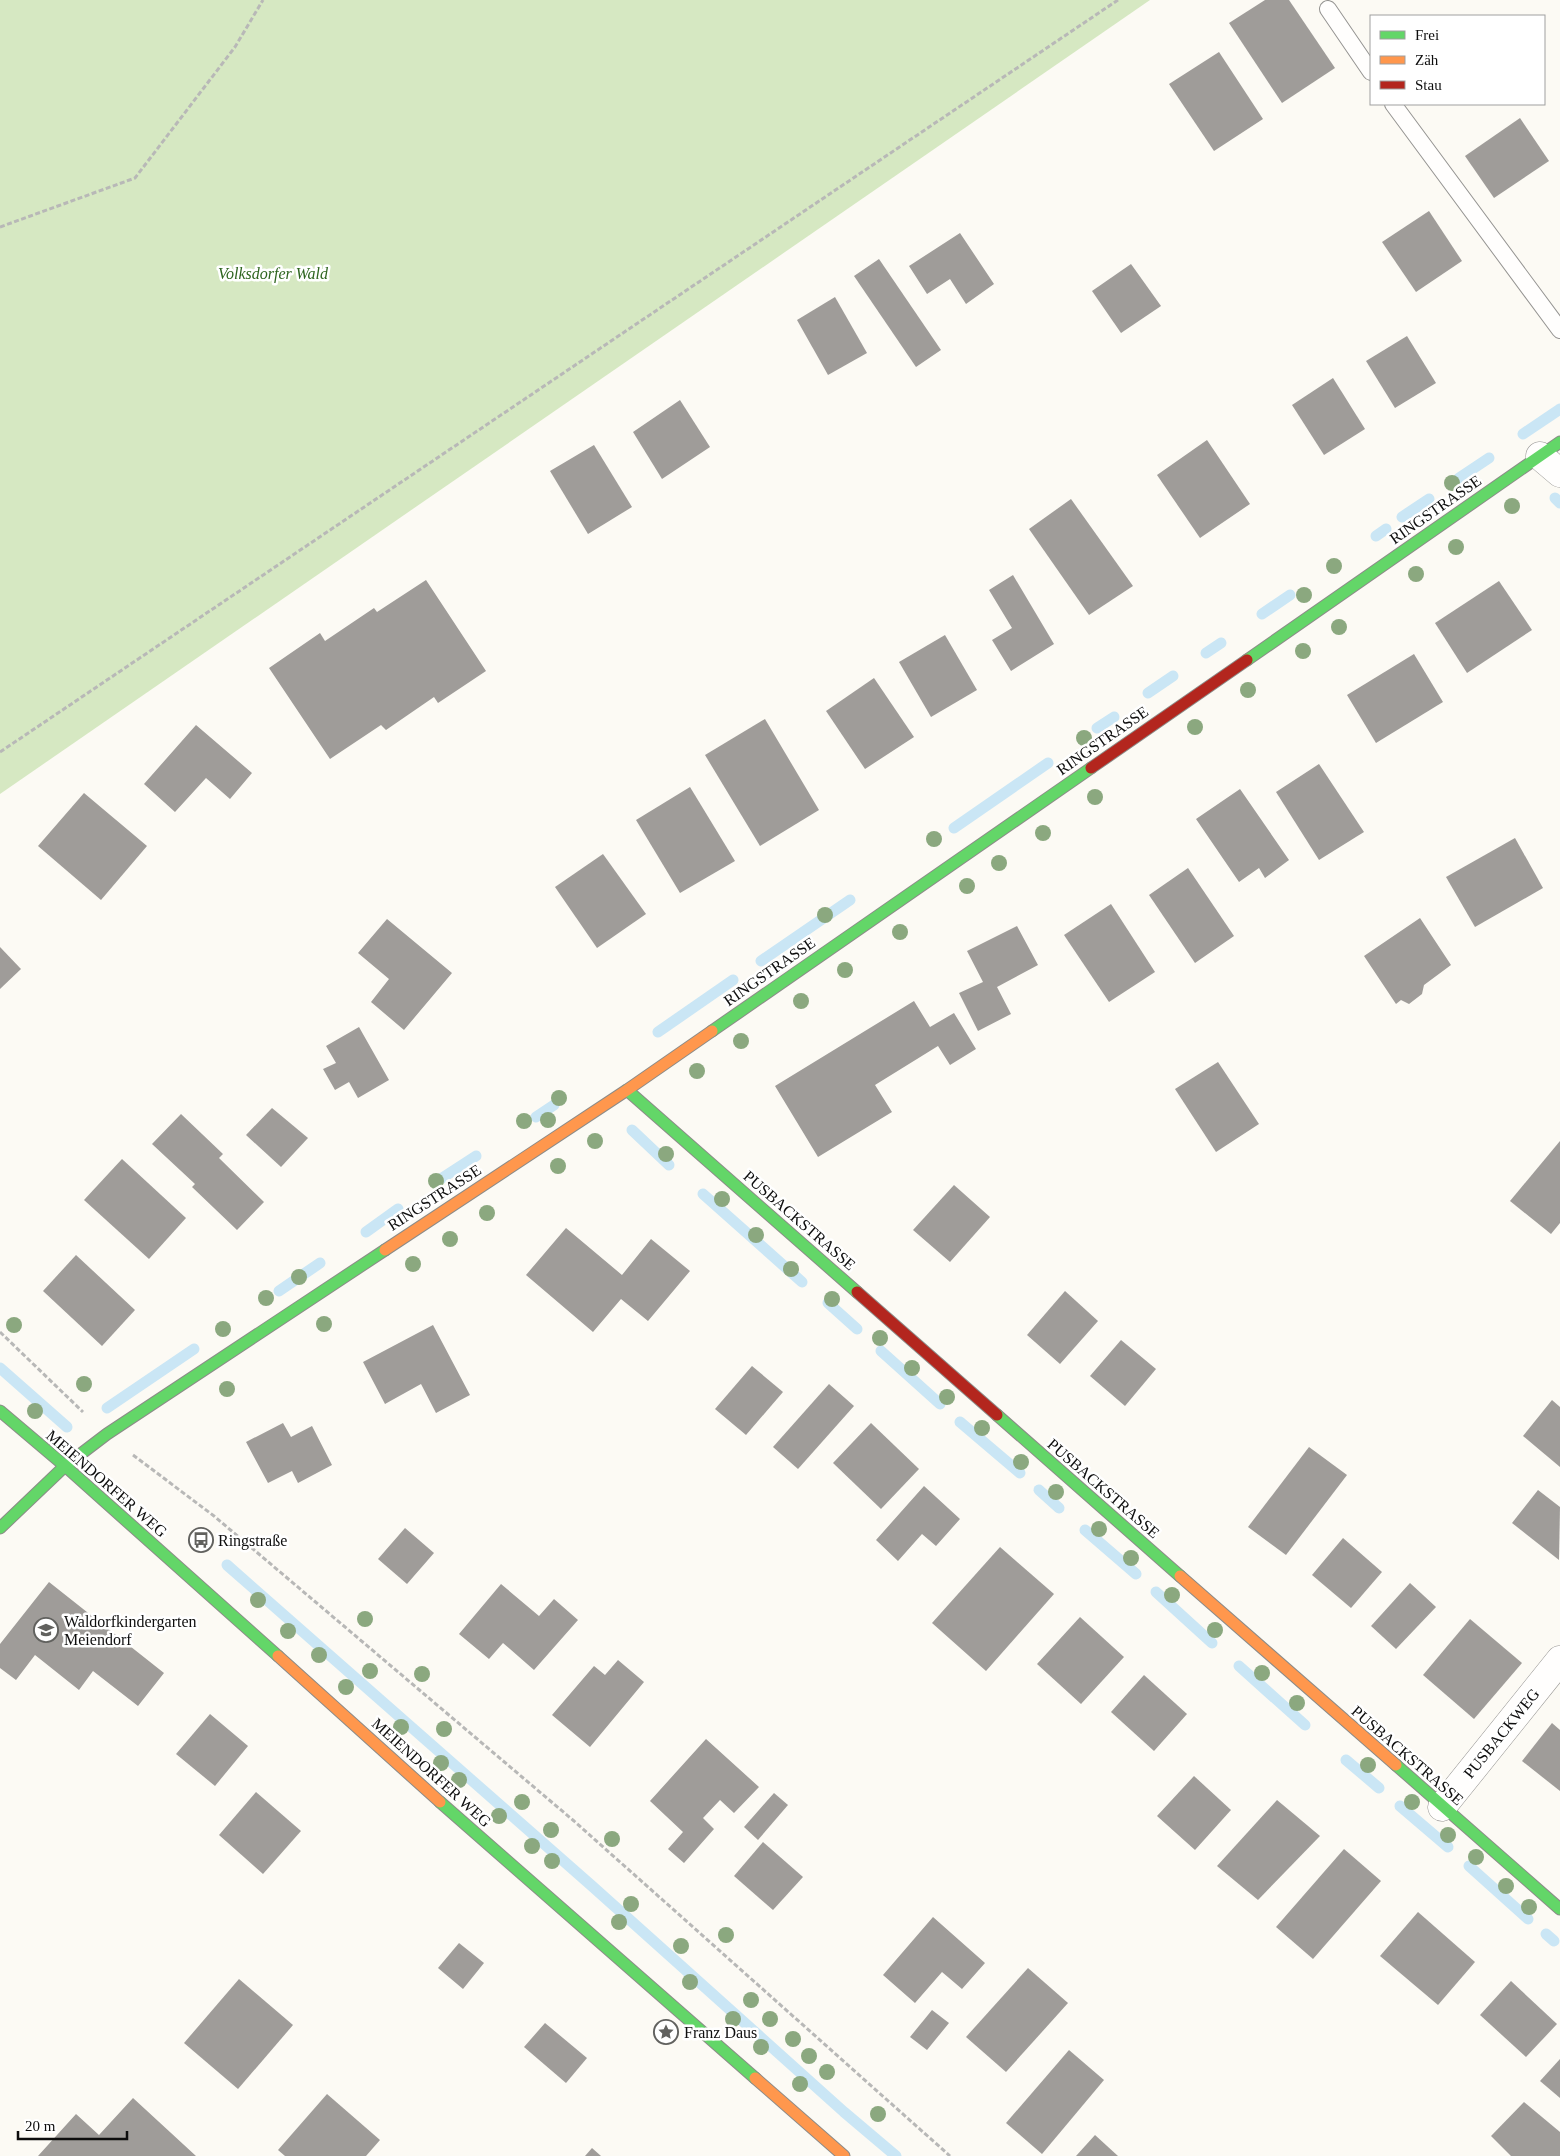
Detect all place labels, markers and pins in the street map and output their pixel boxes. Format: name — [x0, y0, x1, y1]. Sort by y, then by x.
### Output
bus stop icon: Ringstraße — [188, 1527, 214, 1553]
place label: Ringstraße — [218, 1532, 287, 1550]
place label: Waldorfkindergarten Meiendorf — [64, 1613, 197, 1648]
school or university icon: Waldorfkindergarten Meiendorf — [33, 1617, 59, 1643]
place icon: Franz Daus — [653, 2019, 679, 2045]
place label: Franz Daus — [684, 2024, 757, 2041]

